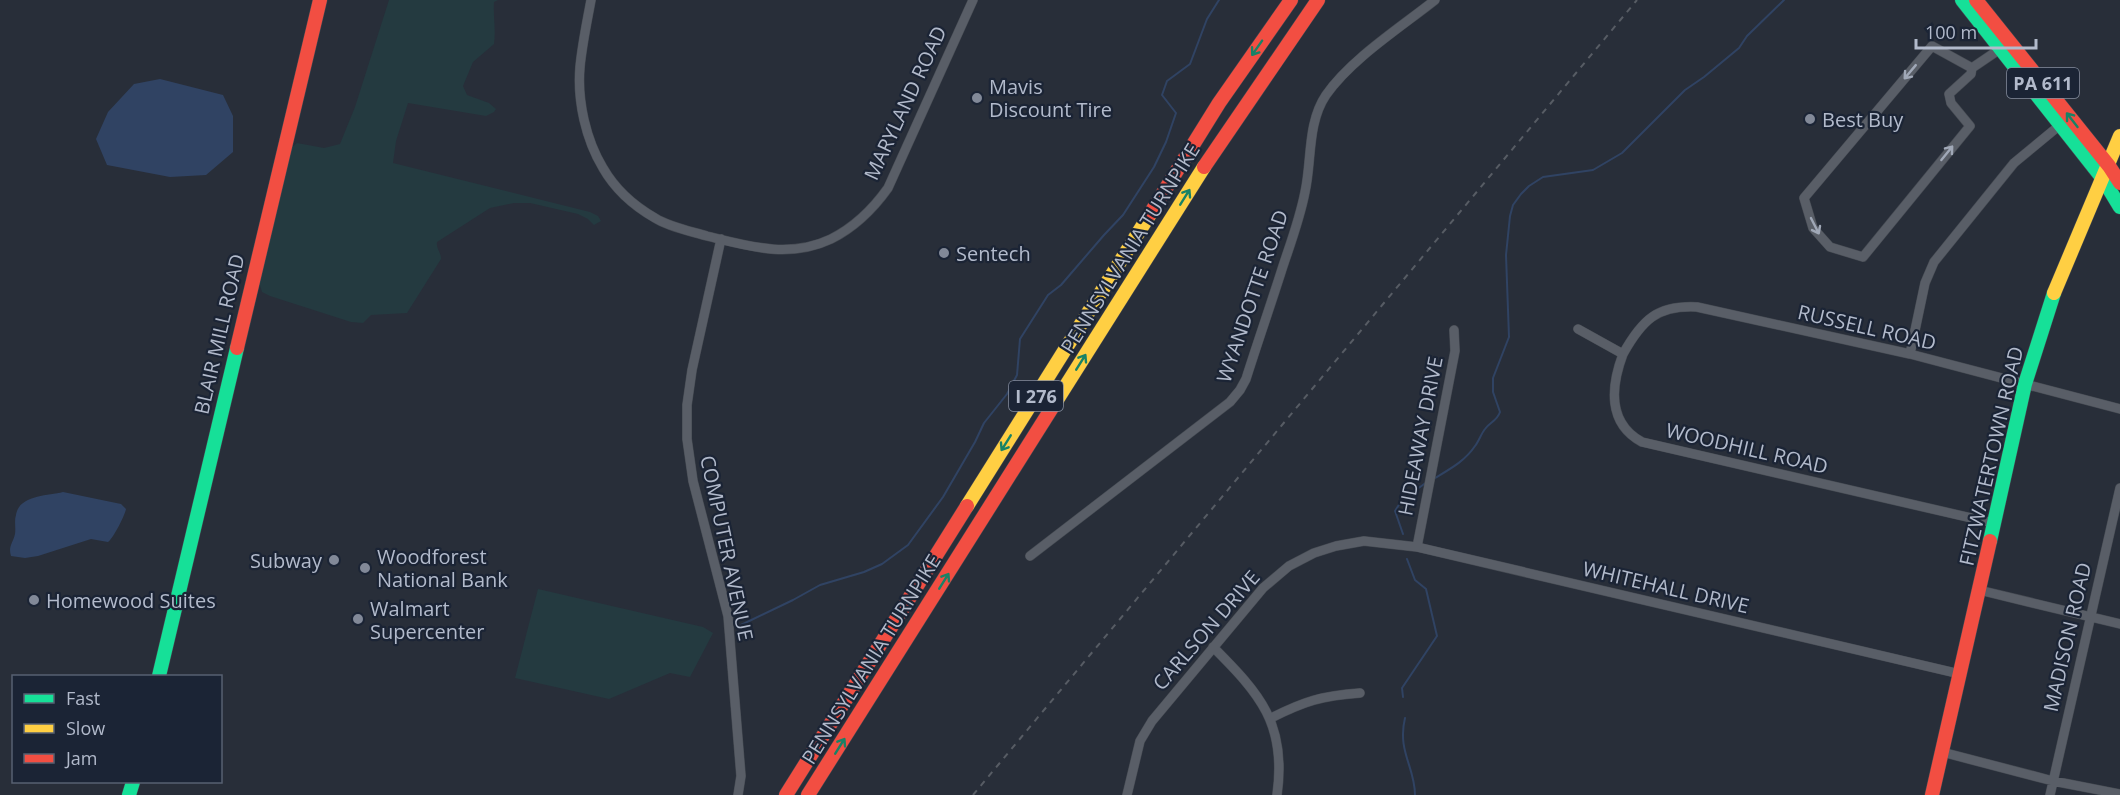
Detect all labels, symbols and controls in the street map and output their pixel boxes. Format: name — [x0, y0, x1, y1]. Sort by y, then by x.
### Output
scale bar — [1916, 12, 2036, 50]
text: 100 m — [1925, 20, 1977, 44]
street label: MARYLAND ROAD — [857, 22, 953, 184]
one-way arrow — [1251, 40, 1264, 57]
one-way arrow — [1903, 64, 1917, 79]
road number: PA 611 — [2007, 68, 2079, 98]
place label: Mavis Discount Tire — [989, 73, 1112, 123]
marker: Mavis Discount Tire — [970, 91, 984, 105]
place label: Best Buy — [1822, 106, 1904, 133]
marker: Best Buy — [1803, 112, 1817, 126]
one-way arrow — [2066, 112, 2079, 128]
street label: PENNSYLVANIA TURNPIKE — [1054, 138, 1206, 358]
one-way arrow — [1941, 146, 1954, 162]
one-way arrow — [1180, 189, 1192, 206]
street label: WYANDOTTE ROAD — [1210, 206, 1294, 386]
one-way arrow — [1809, 217, 1821, 235]
place label: Sentech — [956, 240, 1031, 267]
marker: Sentech — [937, 246, 951, 260]
street label: BLAIR MILL ROAD — [187, 251, 251, 417]
street label: RUSSELL ROAD — [1795, 298, 1939, 356]
street label: FITZWATERTOWN ROAD — [1953, 344, 2029, 568]
one-way arrow — [1076, 354, 1088, 371]
street label: HIDEAWAY DRIVE — [1391, 354, 1449, 518]
road number: I 276 — [1009, 381, 1063, 411]
street label: WOODHILL ROAD — [1663, 416, 1831, 480]
one-way arrow — [1000, 434, 1012, 451]
street label: COMPUTER AVENUE — [694, 453, 760, 643]
place label: Woodforest National Bank — [377, 543, 508, 593]
place label: Subway — [250, 547, 323, 574]
street label: PENNSYLVANIA TURNPIKE — [795, 549, 947, 769]
marker: Subway — [327, 553, 341, 567]
street label: WHITEHALL DRIVE — [1580, 555, 1752, 619]
street label: MADISON ROAD — [2037, 560, 2097, 714]
marker: Woodforest National Bank — [358, 561, 372, 575]
street label: CARLSON DRIVE — [1147, 564, 1265, 696]
one-way arrow — [937, 572, 950, 589]
place label: Homewood Suites — [46, 587, 216, 614]
marker: Homewood Suites — [27, 593, 41, 607]
place label: Walmart Supercenter — [370, 595, 484, 645]
marker: Walmart Supercenter — [351, 612, 365, 626]
legend — [12, 675, 222, 783]
text: Fast — [66, 686, 100, 710]
text: Slow — [66, 716, 105, 740]
one-way arrow — [833, 737, 846, 754]
text: Jam — [64, 746, 98, 770]

